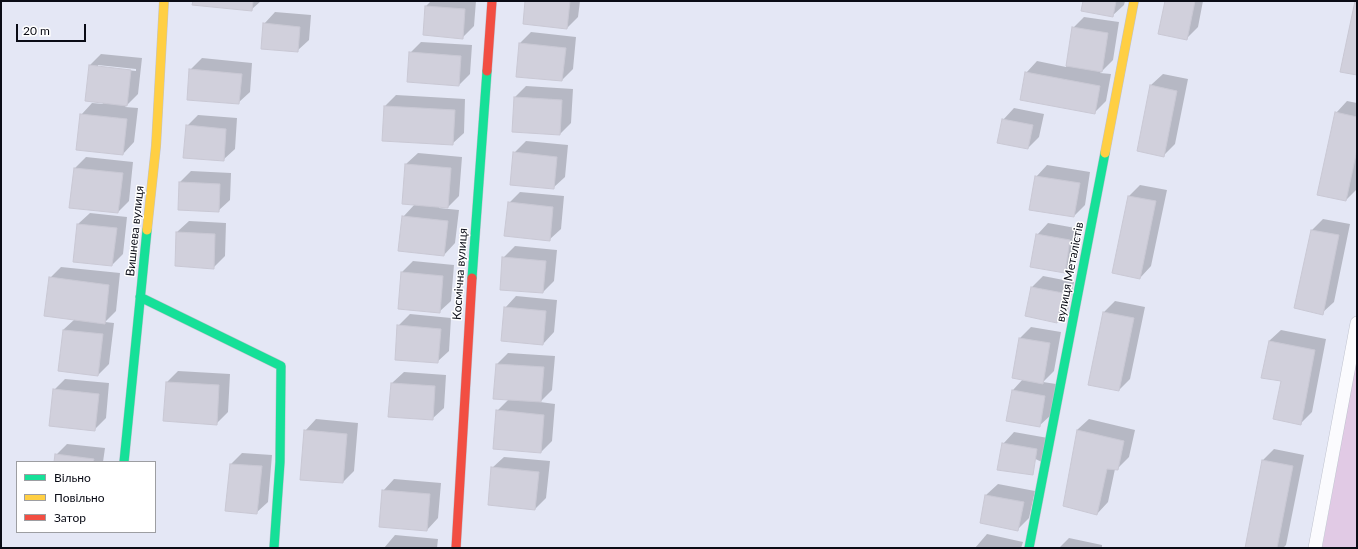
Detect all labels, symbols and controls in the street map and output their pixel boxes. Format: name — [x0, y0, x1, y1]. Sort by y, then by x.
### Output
scale bar — [18, 16, 88, 42]
text: 20 m — [23, 23, 50, 38]
street label: Вишнева вулиця — [123, 185, 147, 277]
street label: вулиця Металістів — [1053, 221, 1087, 323]
street label: Космічна вулиця — [450, 228, 470, 320]
legend — [16, 461, 156, 533]
text: Вільно — [54, 470, 91, 485]
text: Повільно — [54, 490, 105, 505]
text: Затор — [54, 510, 86, 525]

